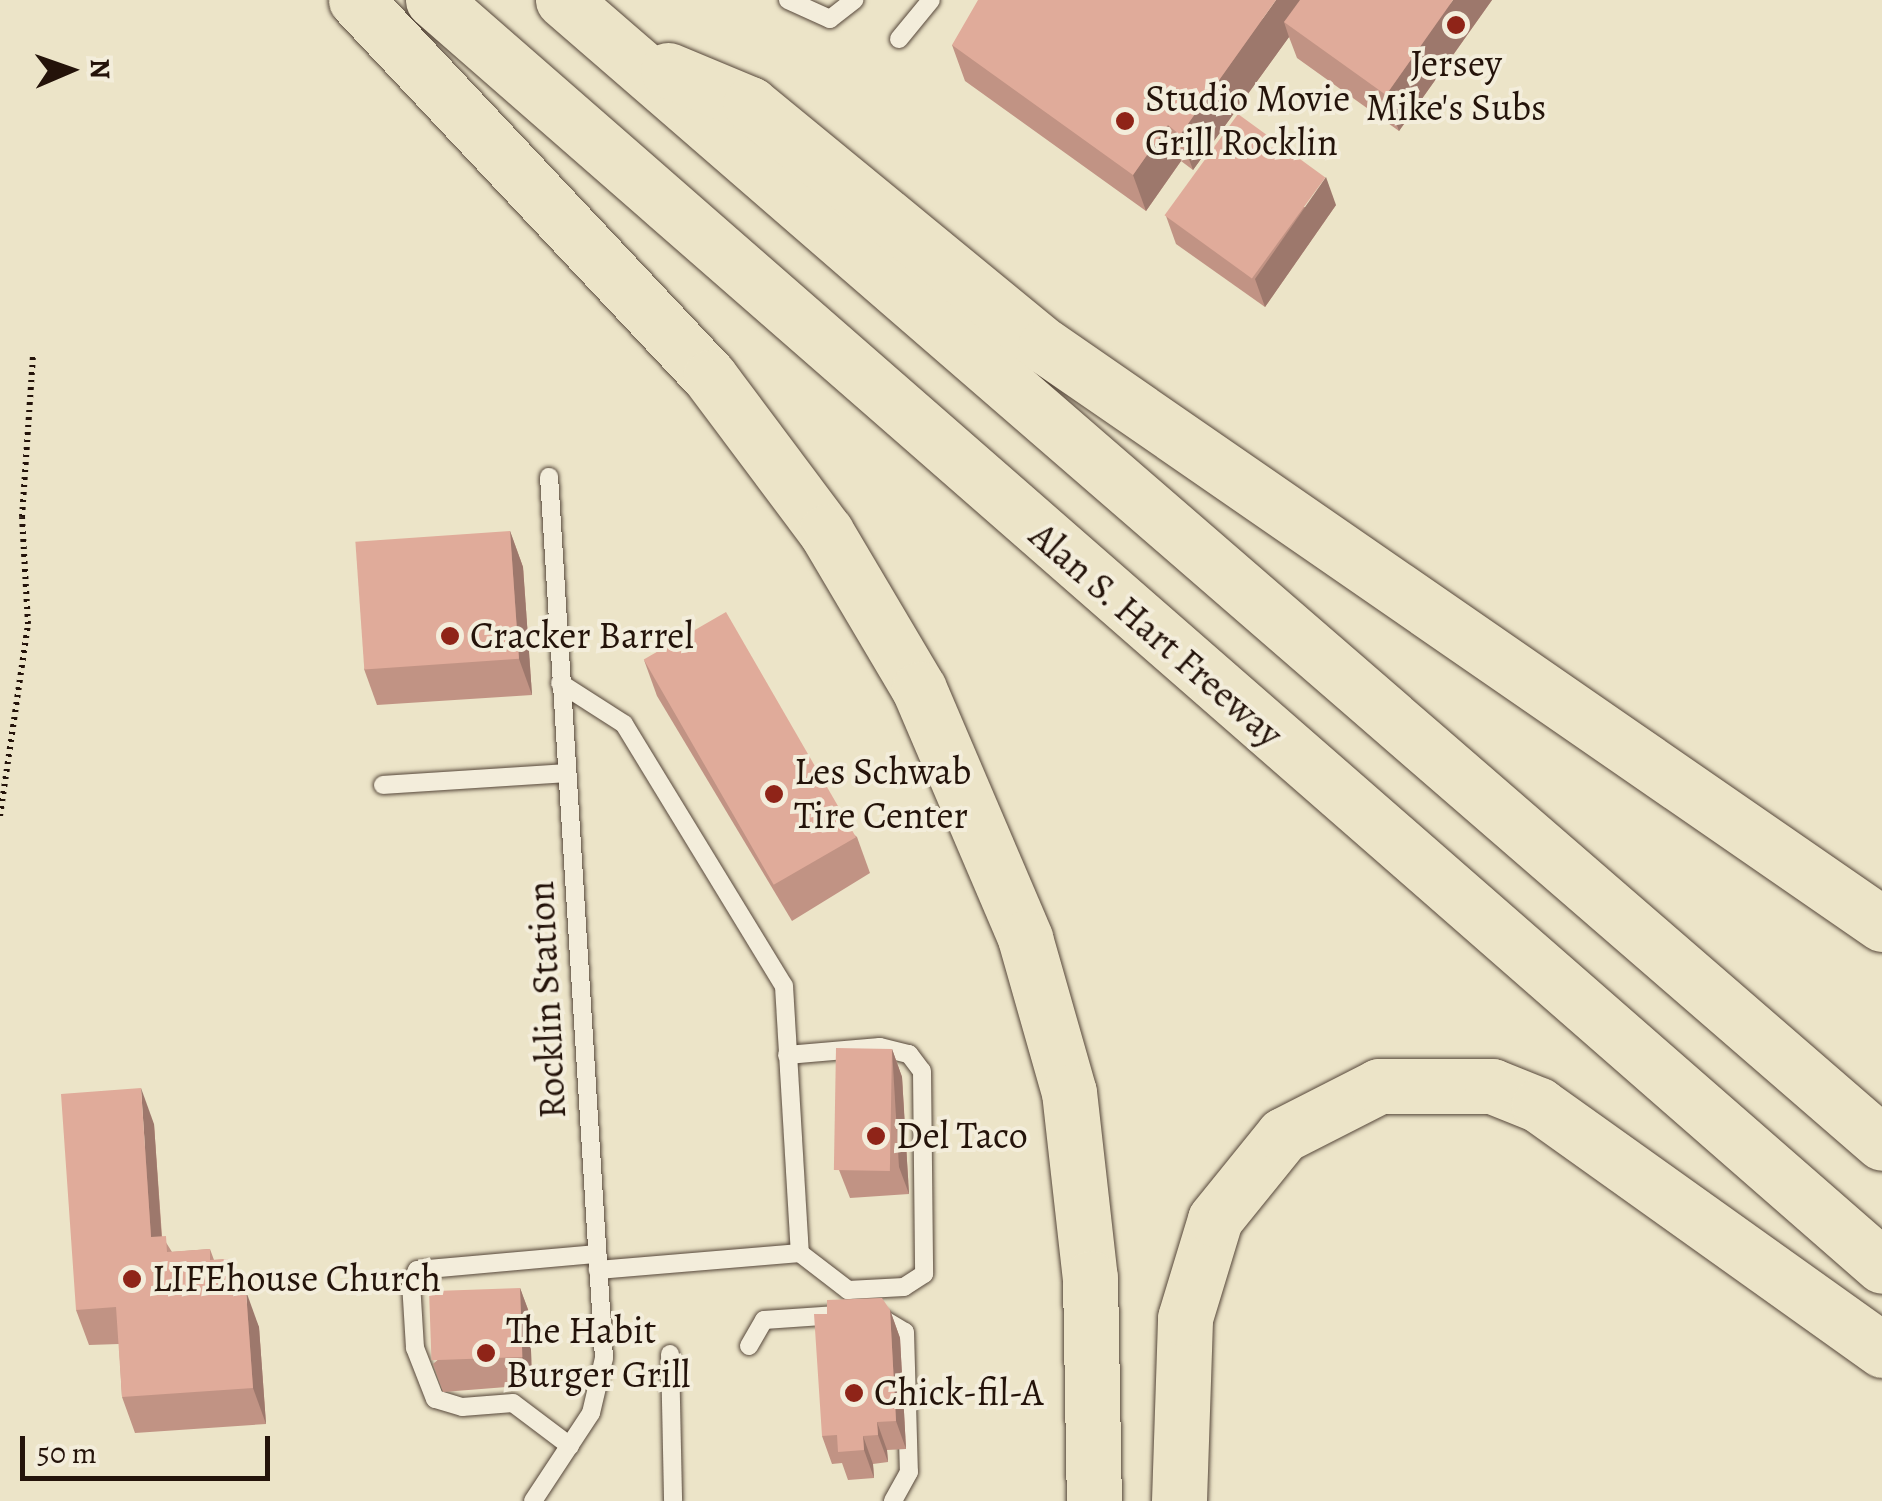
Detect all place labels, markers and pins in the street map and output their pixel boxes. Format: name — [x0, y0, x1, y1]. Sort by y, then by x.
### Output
marker: Jersey Mike's Subs — [1445, 14, 1467, 36]
place label: Jersey Mike's Subs — [1366, 41, 1546, 130]
place label: Studio Movie Grill Rocklin — [1145, 76, 1350, 165]
marker: Studio Movie Grill Rocklin — [1114, 110, 1136, 132]
place label: Cracker Barrel — [470, 613, 694, 659]
marker: Cracker Barrel — [439, 625, 461, 647]
place label: Les Schwab Tire Center — [794, 749, 971, 838]
marker: Les Schwab Tire Center — [763, 783, 785, 805]
place label: Del Taco — [896, 1113, 1028, 1159]
marker: Del Taco — [865, 1125, 887, 1147]
place label: LIFEhouse Church — [152, 1256, 441, 1302]
marker: LIFEhouse Church — [121, 1268, 143, 1290]
place label: The Habit Burger Grill — [506, 1308, 690, 1398]
marker: The Habit Burger Grill — [475, 1342, 497, 1364]
place label: Chick-fil-A — [874, 1370, 1043, 1416]
marker: Chick-fil-A — [843, 1382, 865, 1404]

